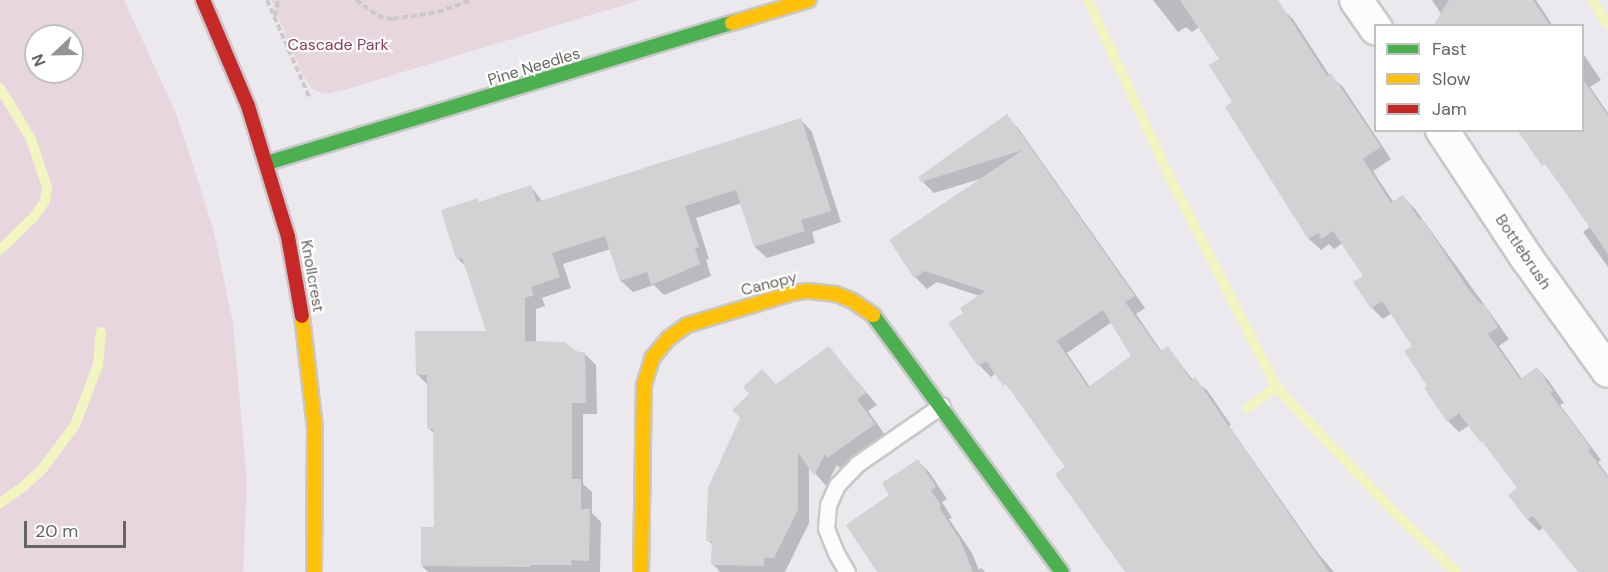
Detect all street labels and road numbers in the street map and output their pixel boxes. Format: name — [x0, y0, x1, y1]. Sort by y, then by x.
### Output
street label: Pine Needles — [485, 44, 583, 90]
street label: Bottlebrush — [1491, 211, 1555, 293]
street label: Knollcrest — [296, 238, 328, 314]
street label: Canopy — [739, 268, 799, 300]

